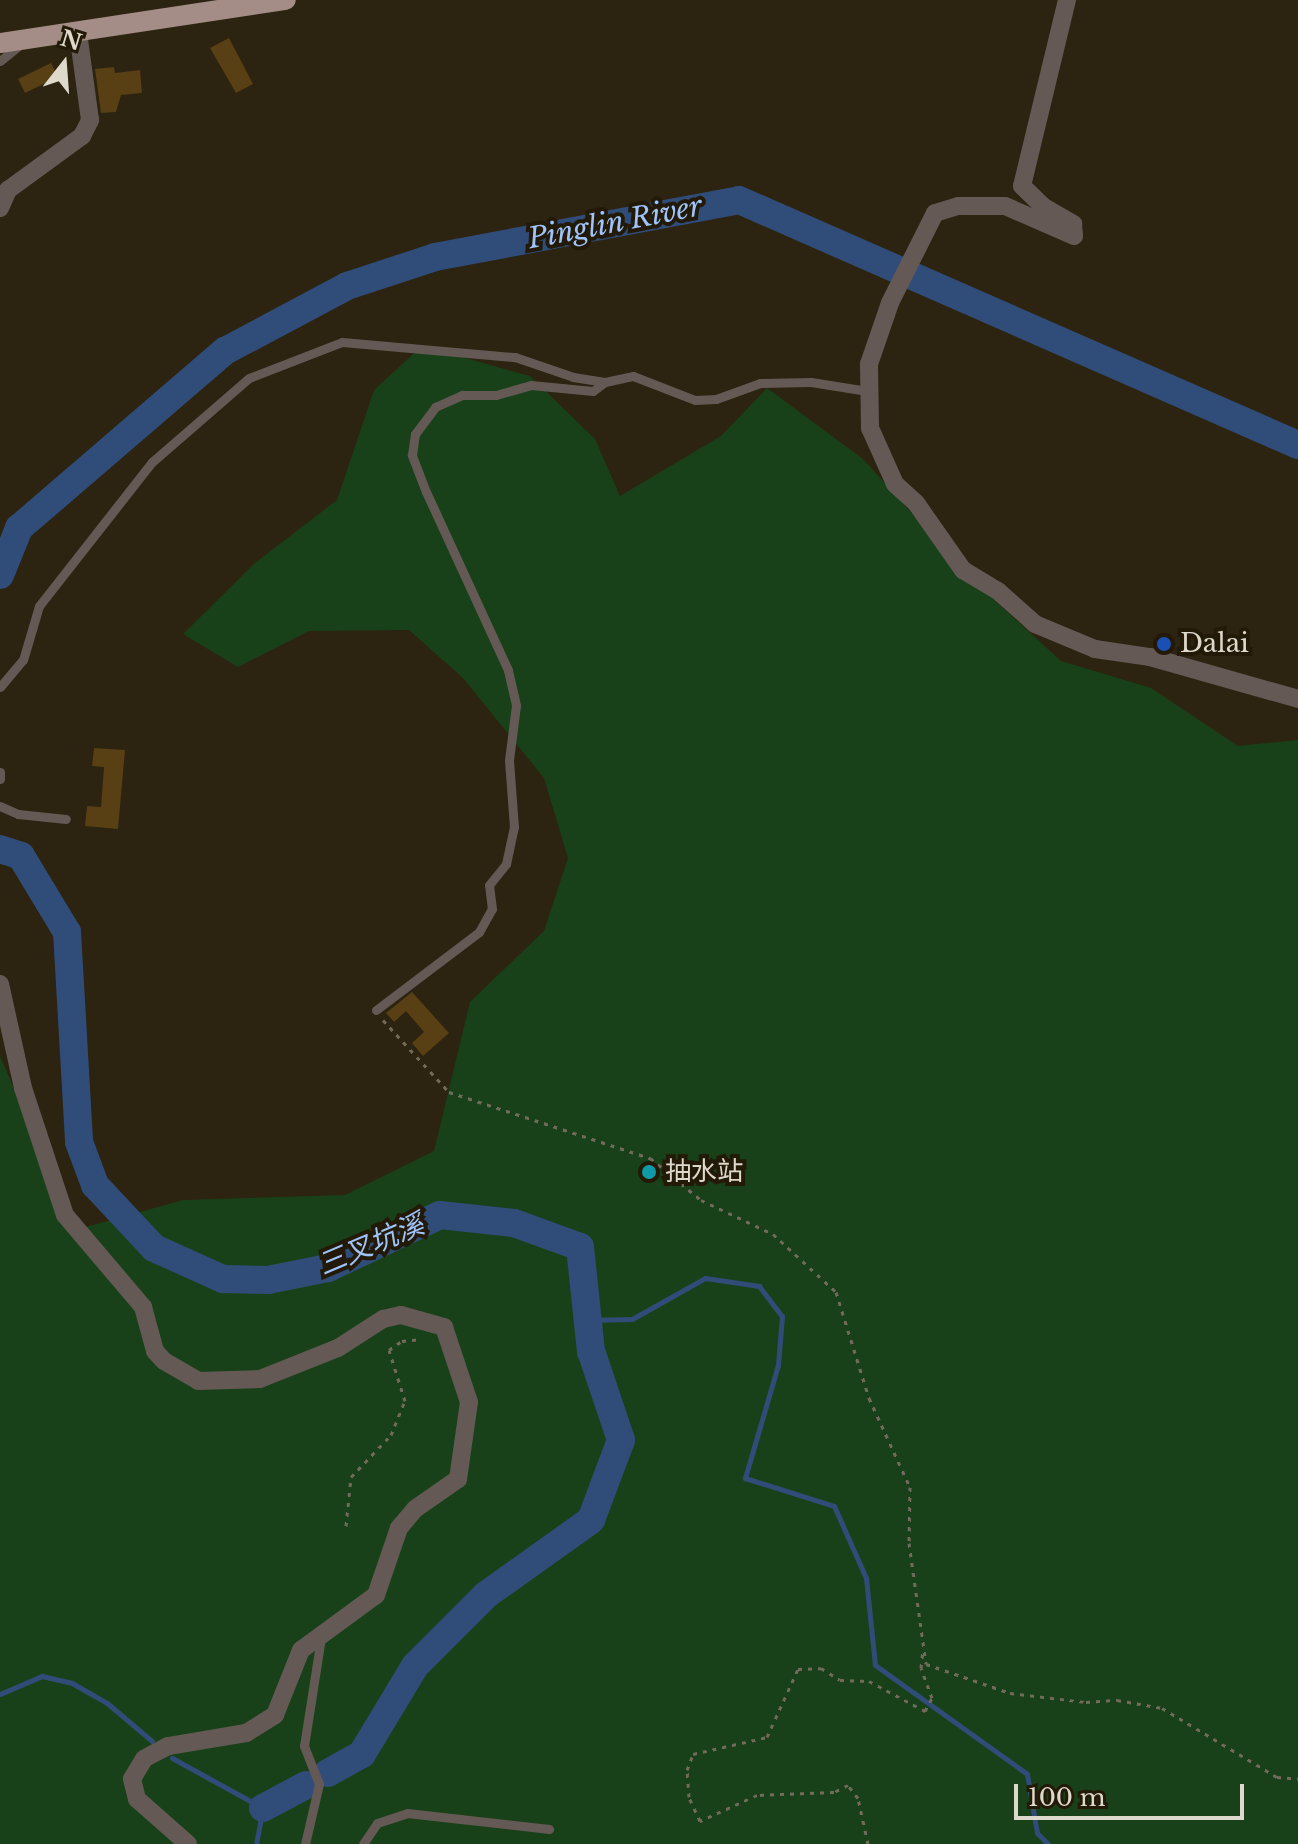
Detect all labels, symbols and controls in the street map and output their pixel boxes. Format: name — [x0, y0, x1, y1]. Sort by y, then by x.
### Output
north arrow — [24, 24, 104, 104]
text: N — [57, 25, 85, 57]
water label: Pinglin River — [525, 190, 705, 256]
place label: Dalai — [1180, 628, 1249, 660]
marker: Dalai — [1155, 635, 1173, 653]
place label: 抽水站 — [665, 1156, 743, 1188]
marker: 抽水站 — [640, 1163, 658, 1181]
water label: 三叉坑溪 — [313, 1208, 429, 1282]
scale bar — [1018, 1768, 1248, 1818]
text: 100 m — [1028, 1783, 1106, 1812]

